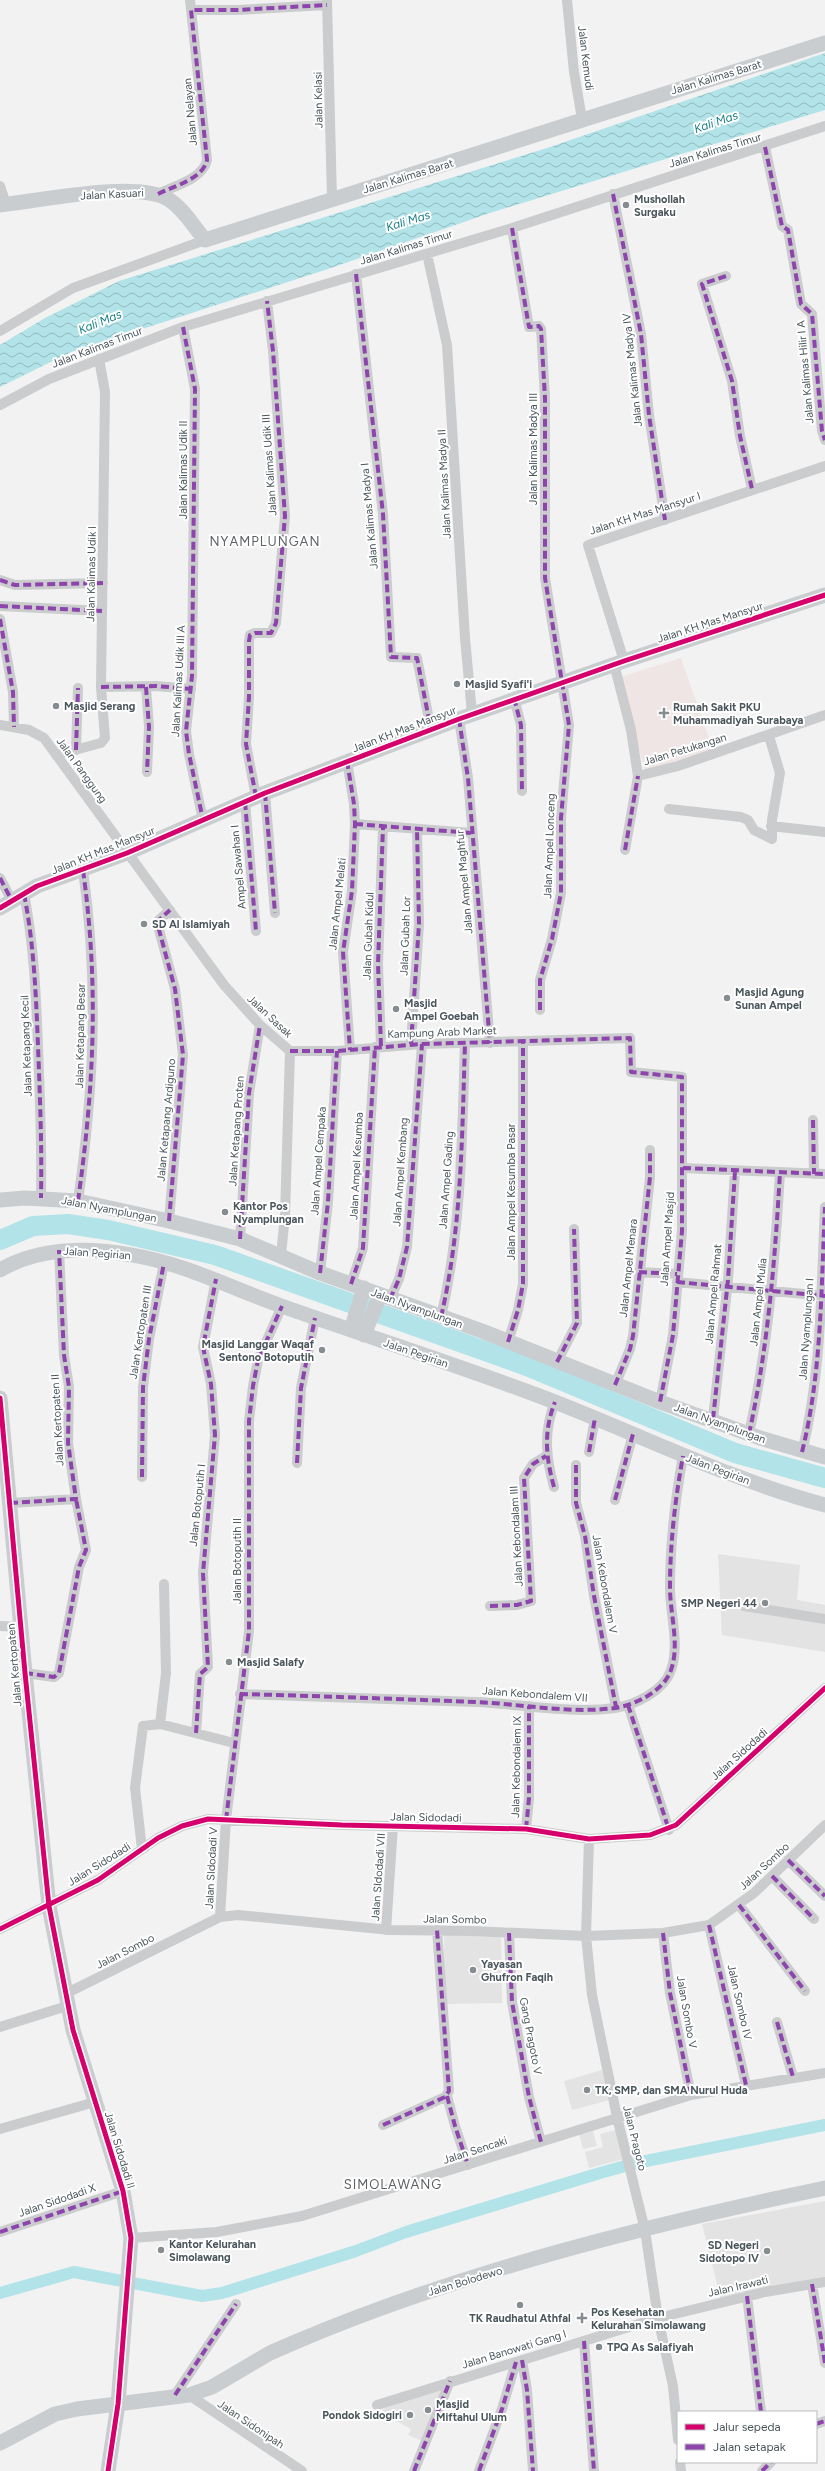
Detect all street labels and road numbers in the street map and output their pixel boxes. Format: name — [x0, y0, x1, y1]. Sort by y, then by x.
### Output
street label: Jalan Kemudi — [575, 25, 596, 91]
street label: Jalan Kalimas Barat — [669, 58, 763, 97]
street label: Jalan Kelasi — [312, 72, 325, 128]
street label: Jalan Nelayan — [181, 77, 200, 146]
street label: Jalan Kalimas Timur — [667, 130, 763, 171]
street label: Jalan Kalimas Barat — [361, 157, 455, 196]
street label: Jalan Kasuari — [80, 186, 144, 203]
street label: Jalan Kalimas Timur — [358, 227, 454, 268]
street label: Jalan Kalimas Madya IV — [620, 312, 645, 427]
street label: Jalan Kalimas Hilir I A — [794, 319, 816, 424]
street label: Jalan Kalimas Timur — [50, 324, 145, 371]
street label: Jalan Kalimas Madya III — [527, 393, 540, 505]
street label: Jalan Kalimas Udik III — [259, 414, 280, 516]
street label: Jalan Kalimas Udik II — [177, 421, 190, 519]
street label: Jalan Kalimas Madya II — [435, 429, 454, 539]
street label: Jalan Kalimas Madya I — [358, 462, 381, 570]
street label: Jalan KH Mas Mansyur I — [588, 489, 702, 538]
street label: Jalan Kalimas Udik I — [84, 526, 99, 622]
street label: Jalan KH Mas Mansyur — [656, 599, 765, 646]
street label: Jalan Kalimas Udik III A — [169, 624, 188, 737]
street label: Jalan KH Mas Mansyur — [350, 704, 458, 755]
street label: Jalan Petukangan — [642, 731, 728, 768]
street label: Jalan Panggung — [53, 735, 110, 806]
street label: Jalan Ampel Lonceng — [541, 793, 558, 899]
street label: Jalan KH Mas Mansyur — [50, 824, 157, 877]
street label: Ampel Sawahan I — [228, 824, 249, 910]
street label: Jalan Ampel Maghfur — [453, 829, 476, 934]
street label: Jalan Ampel Melati — [326, 857, 349, 951]
street label: Jalan Gubah Kidul — [360, 892, 377, 980]
street label: Jalan Gubah Lor — [398, 896, 413, 976]
street label: Jalan Ketapang Besar — [73, 983, 88, 1089]
street label: Jalan Sasak — [245, 992, 295, 1041]
street label: Jalan Ketapang Kecil — [18, 995, 35, 1097]
street label: Kampung Arab Market — [387, 1024, 497, 1041]
street label: Jalan Ketapang Ardiguno — [155, 1058, 178, 1182]
street label: Jalan Ketapang Proten — [226, 1075, 247, 1187]
street label: Jalan Ampel Cempaka — [308, 1106, 329, 1216]
street label: Jalan Ampel Kesumba — [347, 1112, 366, 1220]
street label: Jalan Ampel Kembang — [390, 1117, 411, 1227]
street label: Jalan Ampel Kesumba Pasar — [505, 1123, 518, 1260]
street label: Jalan Ampel Gading — [437, 1131, 456, 1229]
street label: Jalan Ampel Masjid — [658, 1191, 677, 1287]
street label: Jalan Nyamplungan — [60, 1194, 158, 1225]
street label: Jalan Ampel Menara — [617, 1218, 640, 1318]
street label: Jalan Ampel Rahmat — [703, 1243, 724, 1345]
street label: Jalan Pegirian — [63, 1245, 131, 1262]
street label: Jalan Ampel Mulia — [747, 1257, 770, 1347]
street label: Jalan Nyamplungan I — [796, 1278, 817, 1381]
street label: Jalan Kertopaten III — [127, 1284, 154, 1380]
street label: Jalan Nyamplungan — [369, 1286, 464, 1331]
street label: Jalan Pegirian — [382, 1336, 450, 1371]
street label: Jalan Kertopaten II — [49, 1374, 66, 1466]
street label: Jalan Nyamplungan — [672, 1401, 767, 1446]
street label: Jalan Pegirian — [684, 1451, 752, 1488]
street label: Jalan Botoputih I — [187, 1463, 208, 1547]
street label: Jalan Kebondalam III — [507, 1485, 526, 1587]
street label: Jalan Botoputih II — [231, 1518, 244, 1604]
street label: Jalan Kebondalem V — [589, 1534, 620, 1635]
street label: Jalan Kertopaten — [4, 1623, 25, 1707]
street label: Jalan Kebondalem VII — [482, 1684, 588, 1705]
street label: Jalan Kebondalem IX — [509, 1716, 524, 1818]
street label: Jalan Sidodadi — [708, 1726, 770, 1783]
street label: Jalan Sidodadi — [390, 1810, 462, 1825]
street label: Jalan SIdodadi V — [203, 1826, 220, 1909]
street label: Jalan SIdodadi VII — [369, 1833, 388, 1921]
street label: Jalan Sidodadi — [66, 1840, 133, 1889]
street label: Jalan Sombo — [737, 1840, 792, 1893]
street label: Jalan Sombo — [423, 1912, 487, 1927]
street label: Jalan Sombo — [94, 1931, 156, 1972]
street label: Jalan Sombo IV — [725, 1963, 755, 2041]
street label: Jalan Sombo V — [674, 1975, 699, 2050]
street label: Gang Pragoto V — [517, 1996, 544, 2076]
street label: Jalan Pragoto — [620, 2104, 649, 2172]
street label: Jalan Sidodadi II — [102, 2110, 137, 2190]
street label: Jalan Sencaki — [442, 2134, 509, 2167]
street label: Jalan Sidodadi X — [17, 2181, 98, 2220]
street label: Jalan Bolodewo — [426, 2264, 504, 2299]
street label: Jalan Irawati — [707, 2273, 769, 2300]
street label: Jalan Banowati Gang I — [460, 2327, 568, 2372]
street label: Jalan Sidonipah — [215, 2397, 286, 2451]

